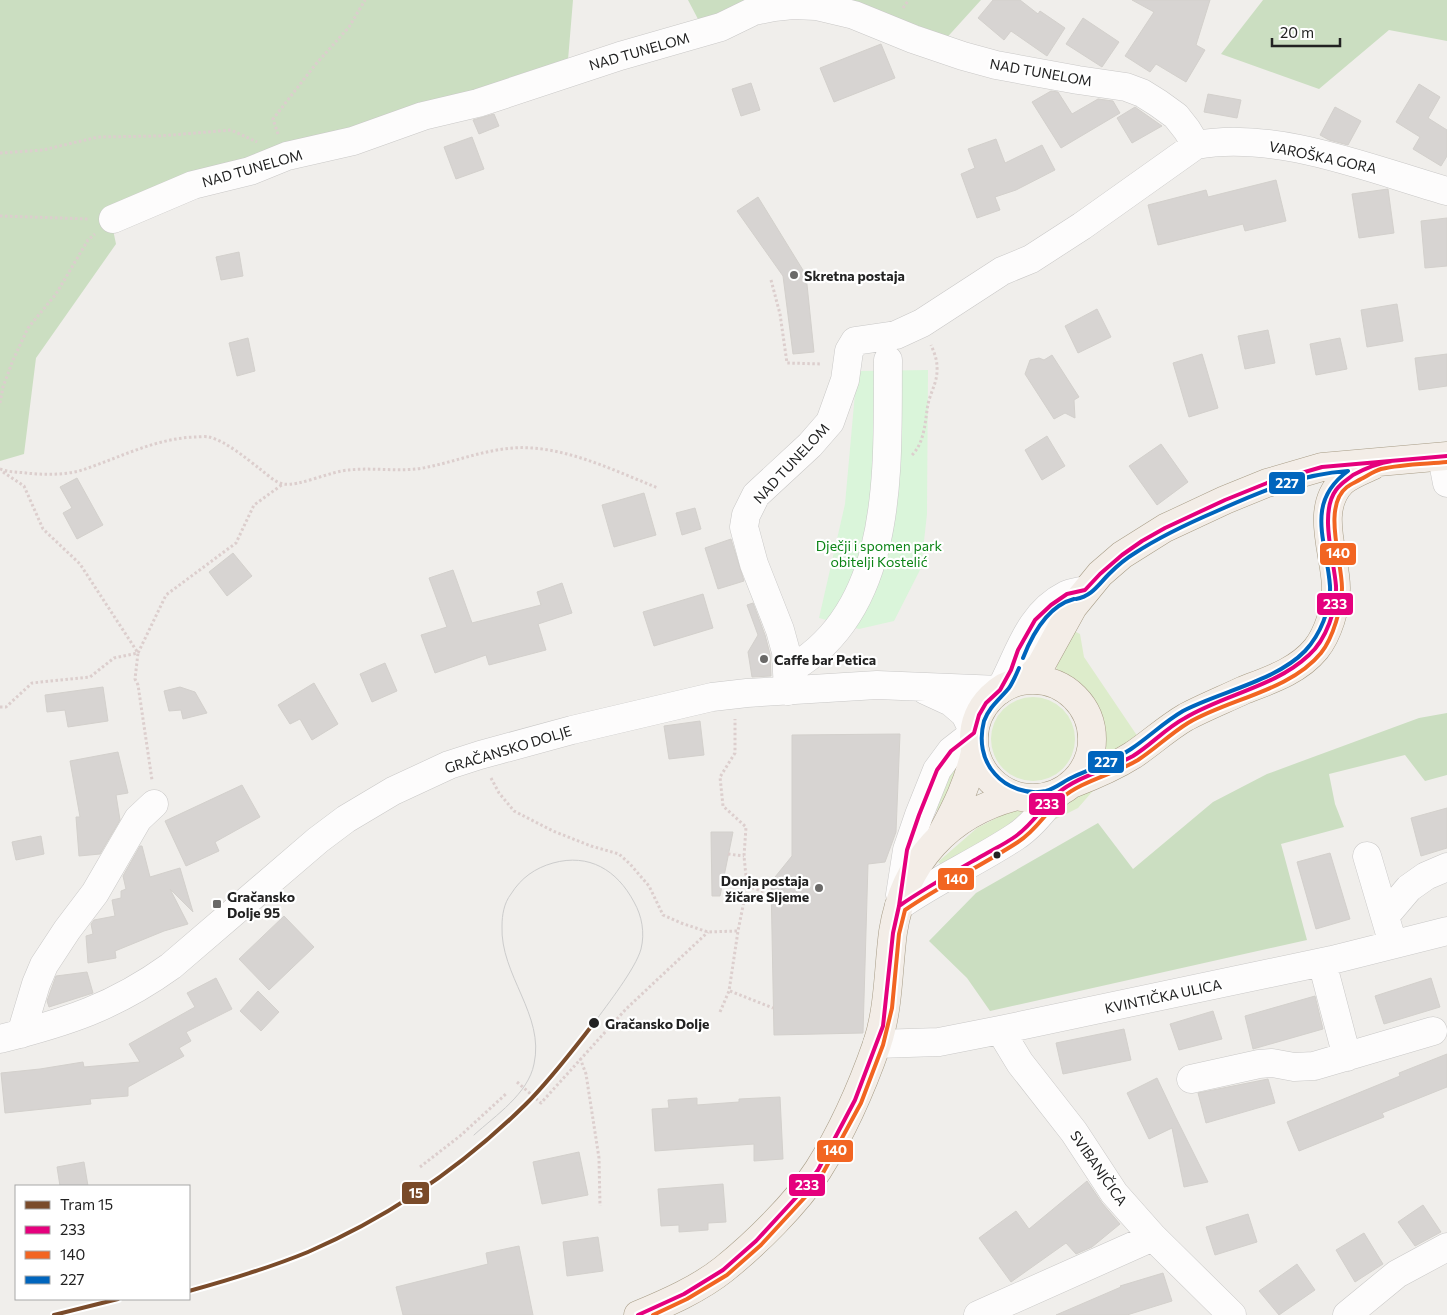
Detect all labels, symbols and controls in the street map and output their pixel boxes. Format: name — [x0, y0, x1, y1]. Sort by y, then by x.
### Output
scale bar — [1272, 15, 1340, 47]
text: 20 m — [1280, 23, 1314, 41]
street label: NAD TUNELOM — [587, 29, 691, 73]
street label: NAD TUNELOM — [988, 55, 1094, 89]
street label: VAROŠKA GORA — [1268, 137, 1379, 177]
street label: NAD TUNELOM — [200, 146, 304, 190]
place label: Skretna postaja — [804, 267, 905, 284]
marker: Skretna postaja — [788, 269, 800, 281]
street label: NAD TUNELOM — [749, 419, 833, 507]
line badge: 227 — [1268, 471, 1306, 495]
text: 227 — [1275, 474, 1299, 491]
park label: Dječji i spomen park obitelji Kostelić — [816, 537, 943, 570]
line badge: 140 — [1319, 542, 1357, 566]
text: 140 — [1326, 544, 1350, 561]
line badge: 233 — [1316, 592, 1354, 616]
text: 233 — [1323, 595, 1347, 612]
place label: Caffe bar Petica — [774, 651, 876, 668]
marker: Caffe bar Petica — [758, 653, 770, 665]
street label: GRAČANSKO DOLJE — [442, 722, 574, 776]
line badge: 227 — [1087, 750, 1125, 774]
text: 227 — [1094, 753, 1118, 770]
line badge: 233 — [1028, 792, 1066, 816]
text: 233 — [1035, 795, 1059, 812]
unlabelled marker — [992, 850, 1002, 860]
line badge: 140 — [937, 867, 975, 891]
text: 140 — [944, 870, 968, 887]
place label: Donja postaja žičare Sljeme — [721, 872, 809, 905]
marker: Donja postaja žičare Sljeme — [813, 882, 825, 894]
place label: Gračansko Dolje 95 — [227, 888, 295, 921]
marker: Gračansko Dolje 95 — [211, 898, 223, 910]
street label: KVINTIČKA ULICA — [1103, 975, 1223, 1017]
place label: Gračansko Dolje — [605, 1015, 709, 1032]
marker: Gračansko Dolje — [587, 1016, 601, 1030]
street label: SVIBANJČICA — [1067, 1127, 1131, 1209]
line badge: 140 — [816, 1139, 854, 1163]
text: 140 — [823, 1141, 847, 1158]
line badge: 233 — [788, 1173, 826, 1197]
text: 233 — [795, 1176, 819, 1193]
line badge: 15 — [401, 1181, 430, 1205]
text: 15 — [409, 1184, 423, 1201]
legend — [15, 1185, 190, 1300]
text: Tram 15 — [60, 1195, 113, 1213]
text: 233 — [60, 1220, 85, 1238]
text: 140 — [60, 1245, 85, 1263]
text: 227 — [60, 1270, 85, 1288]

